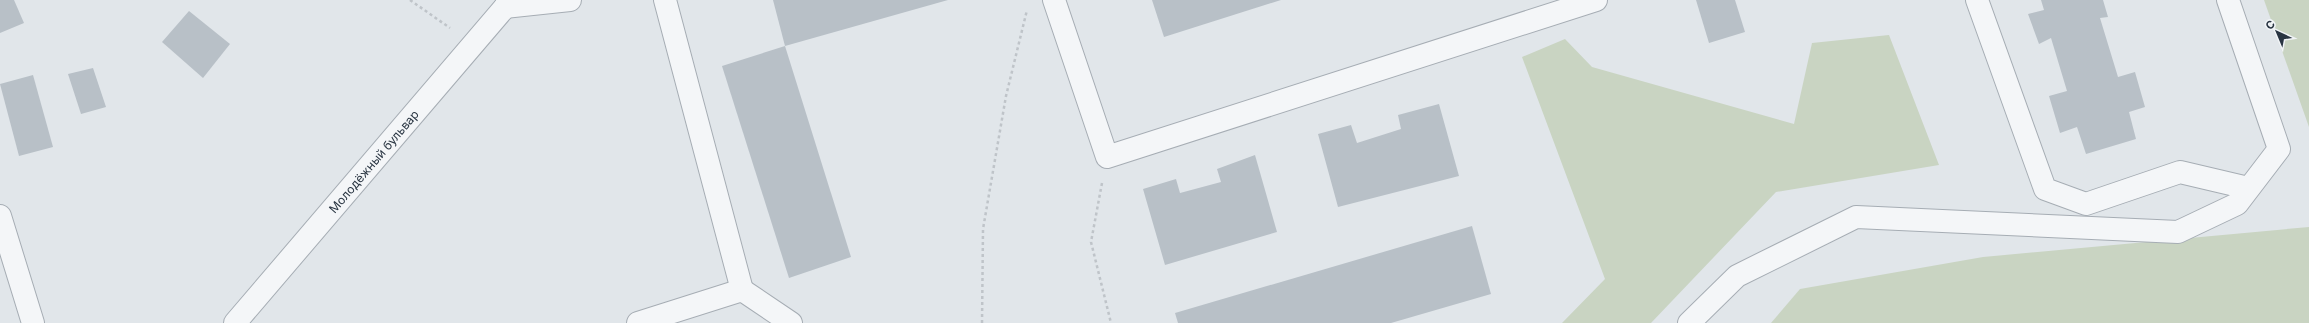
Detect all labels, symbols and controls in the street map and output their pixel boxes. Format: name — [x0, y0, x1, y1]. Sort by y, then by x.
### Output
north arrow — [2257, 12, 2297, 52]
text: С — [2262, 17, 2278, 33]
street label: Молодёжный бульвар — [325, 107, 421, 216]

